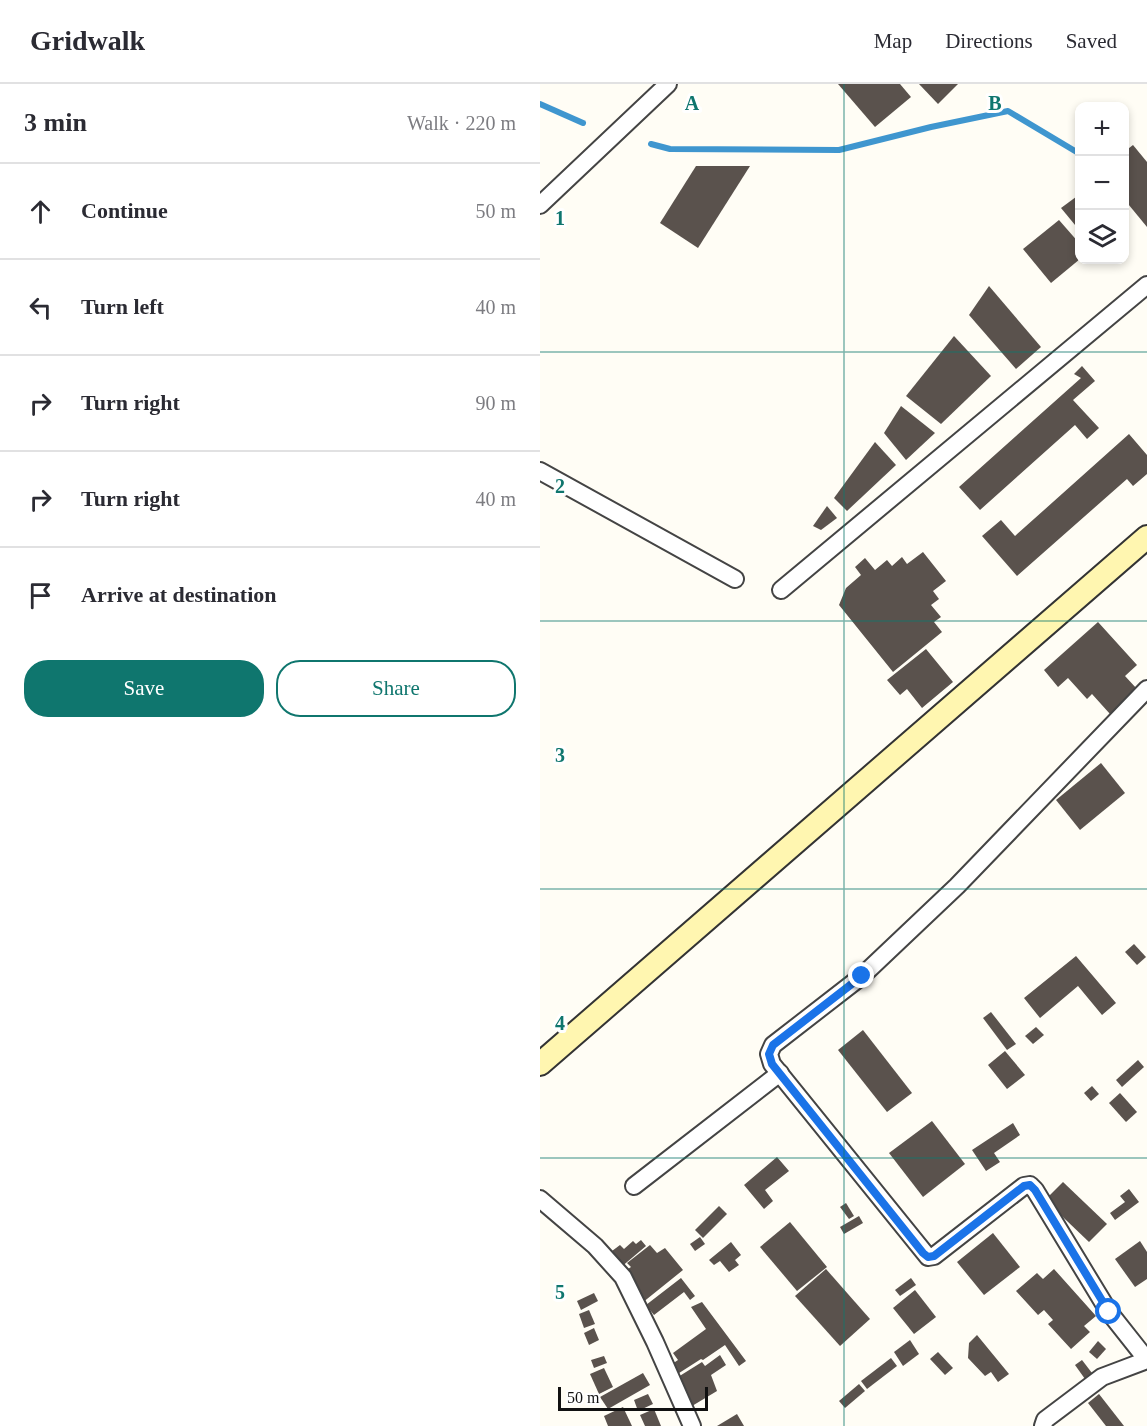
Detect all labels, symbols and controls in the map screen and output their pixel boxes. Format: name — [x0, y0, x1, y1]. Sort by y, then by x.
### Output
text: Gridwalk — [30, 25, 145, 56]
text: Map — [874, 29, 912, 53]
text: Directions — [945, 29, 1033, 53]
text: Saved — [1066, 29, 1117, 53]
text: A — [685, 92, 700, 114]
text: B — [988, 92, 1002, 114]
map controls — [1075, 102, 1129, 264]
button: + — [1075, 102, 1129, 156]
text: 3 min — [24, 108, 87, 137]
text: Walk · 220 m — [407, 112, 516, 134]
button: − — [1075, 156, 1129, 210]
icon: ahead — [24, 195, 57, 228]
text: Continue — [81, 198, 168, 223]
text: 50 m — [475, 200, 516, 222]
text: 1 — [555, 207, 565, 229]
button: layers — [1075, 210, 1129, 264]
icon: left — [24, 291, 57, 324]
text: Turn left — [81, 294, 164, 319]
text: 40 m — [475, 296, 516, 318]
icon: right — [24, 387, 57, 420]
text: Turn right — [81, 390, 180, 415]
text: 90 m — [475, 392, 516, 414]
text: 2 — [555, 475, 565, 497]
icon: right — [24, 483, 57, 516]
text: Turn right — [81, 486, 180, 511]
text: 40 m — [475, 488, 516, 510]
icon: arrive — [24, 579, 57, 612]
text: Arrive at destination — [81, 582, 277, 607]
button: Save — [24, 660, 264, 717]
button: Share — [276, 660, 516, 717]
text: 3 — [555, 744, 565, 766]
route end — [848, 962, 874, 988]
text: 4 — [555, 1012, 565, 1034]
text: 5 — [555, 1281, 565, 1303]
route start — [1095, 1298, 1121, 1324]
scale bar — [558, 1384, 708, 1412]
text: 50 m — [567, 1389, 599, 1406]

